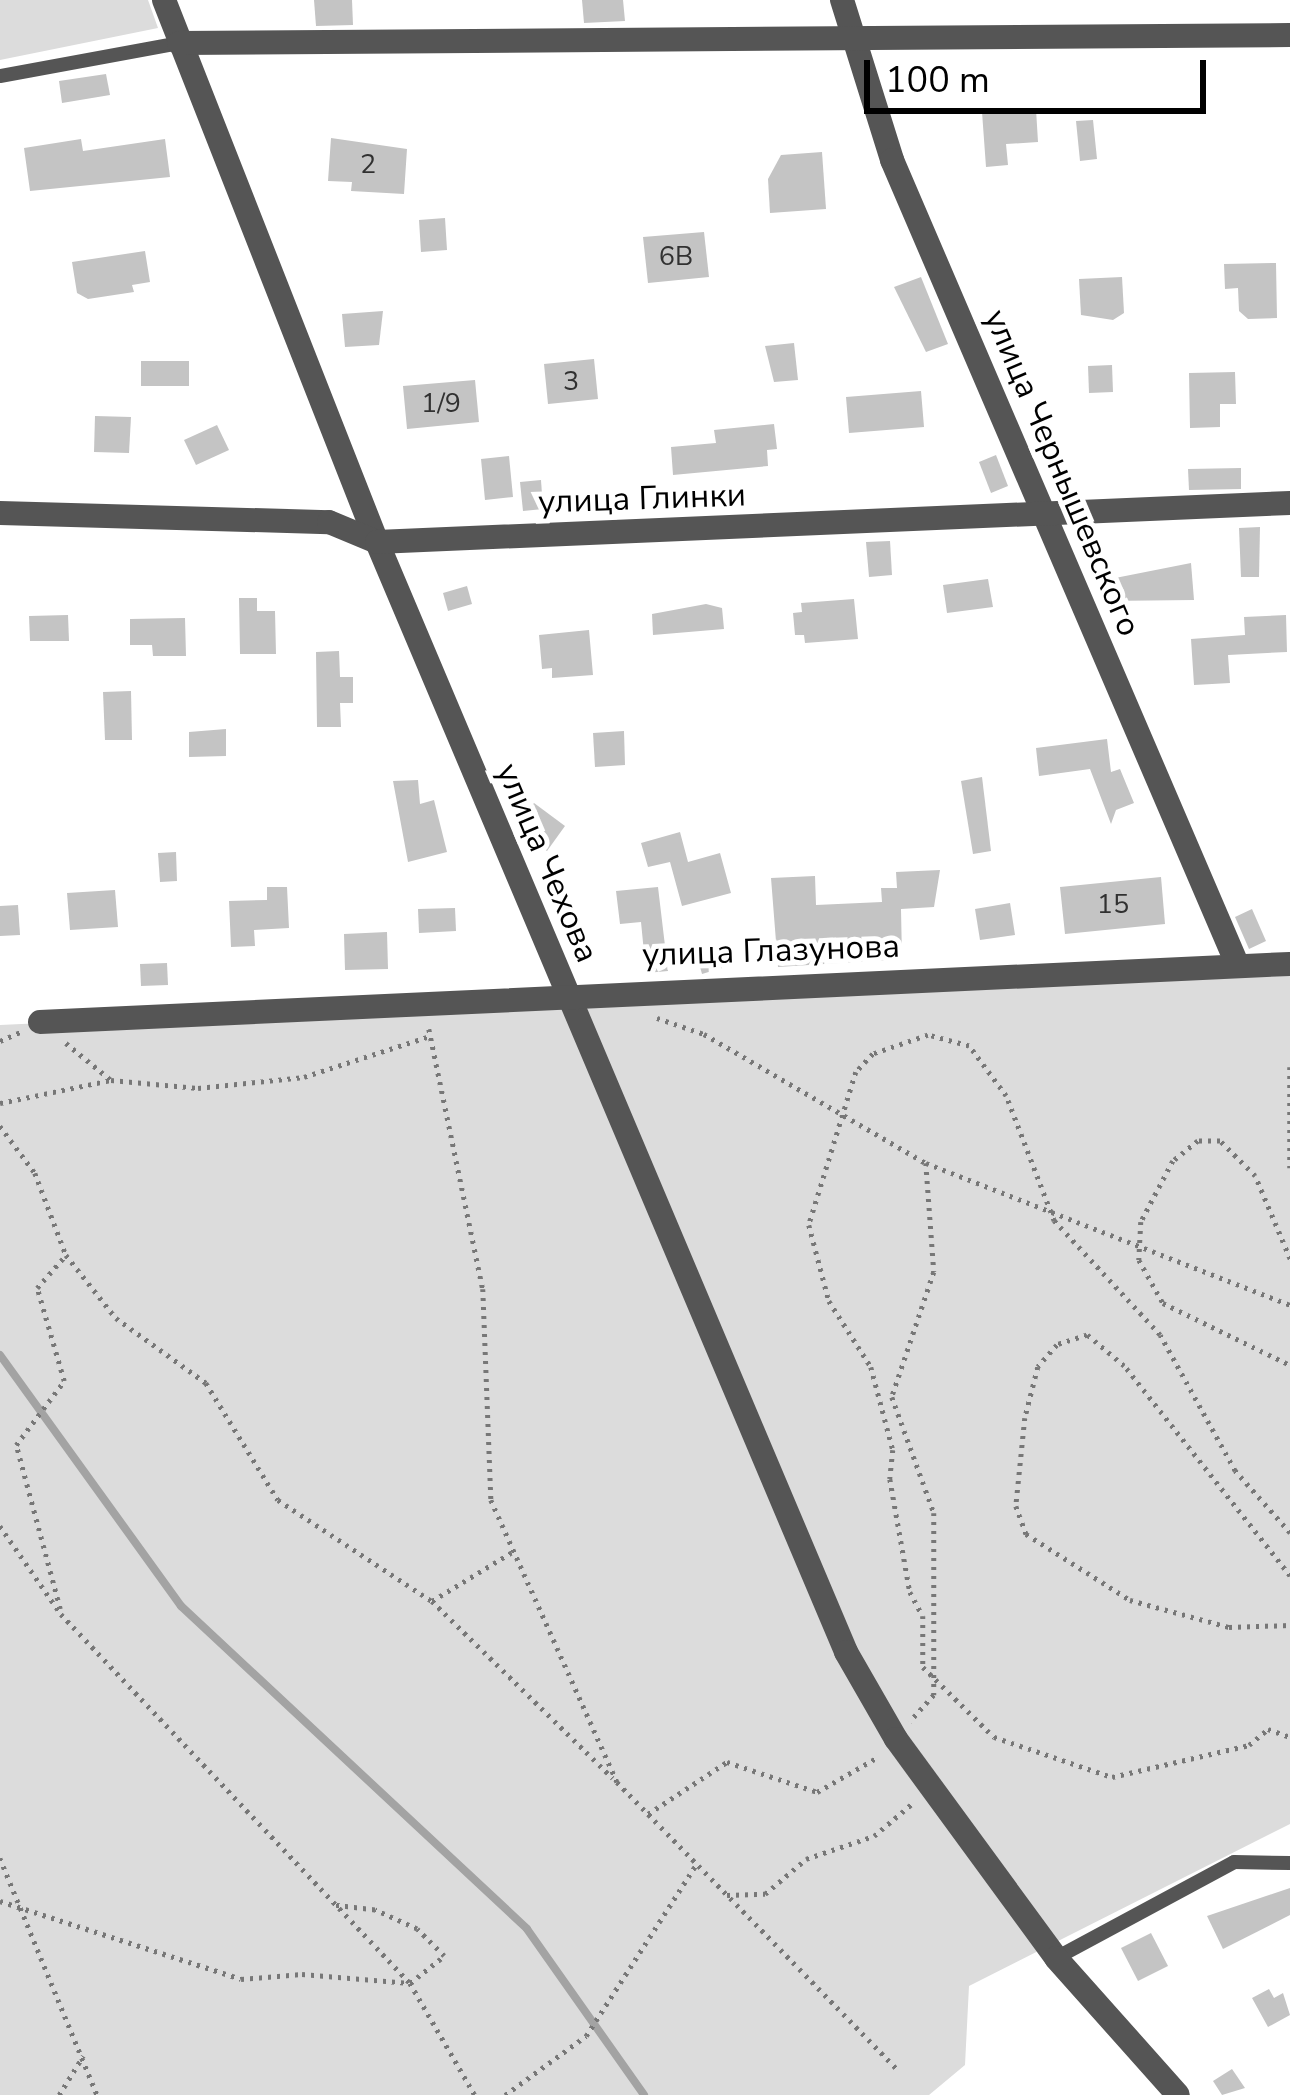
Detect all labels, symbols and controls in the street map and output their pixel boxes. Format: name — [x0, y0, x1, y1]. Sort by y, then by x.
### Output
scale bar — [870, 36, 1212, 110]
text: 100 m — [885, 56, 990, 105]
house number: 2 — [360, 149, 376, 181]
house number: 6В — [659, 241, 693, 273]
street label: улица Чернышевского — [975, 304, 1149, 642]
house number: 3 — [563, 366, 579, 398]
house number: 1/9 — [421, 388, 461, 420]
street label: улица Глинки — [537, 476, 747, 522]
street label: улица Чехова — [487, 758, 607, 968]
house number: 15 — [1097, 889, 1129, 921]
street label: улица Глазунова — [641, 927, 901, 975]

